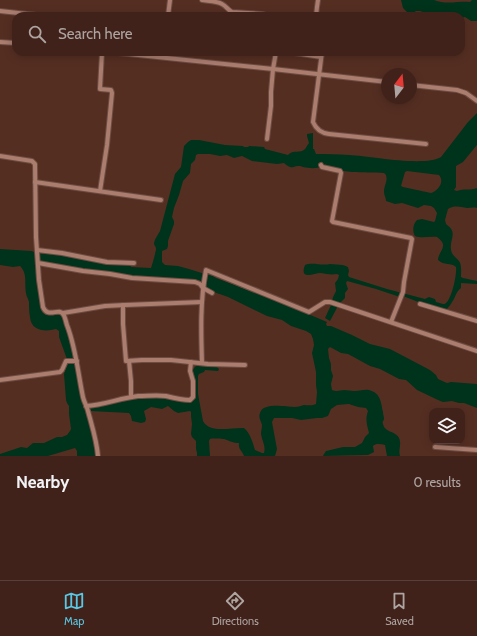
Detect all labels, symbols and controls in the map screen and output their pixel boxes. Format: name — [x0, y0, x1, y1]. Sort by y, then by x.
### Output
search box — [12, 12, 465, 56]
icon: search — [26, 23, 48, 45]
text: Search here — [58, 25, 133, 43]
north arrow — [381, 68, 417, 104]
map controls — [429, 408, 465, 444]
button: layers — [429, 408, 465, 444]
text: Nearby — [16, 472, 69, 492]
text: 0 results — [413, 474, 461, 490]
tab: Map — [63, 590, 85, 628]
tab: Directions — [212, 590, 259, 628]
tab: Saved — [385, 590, 414, 628]

